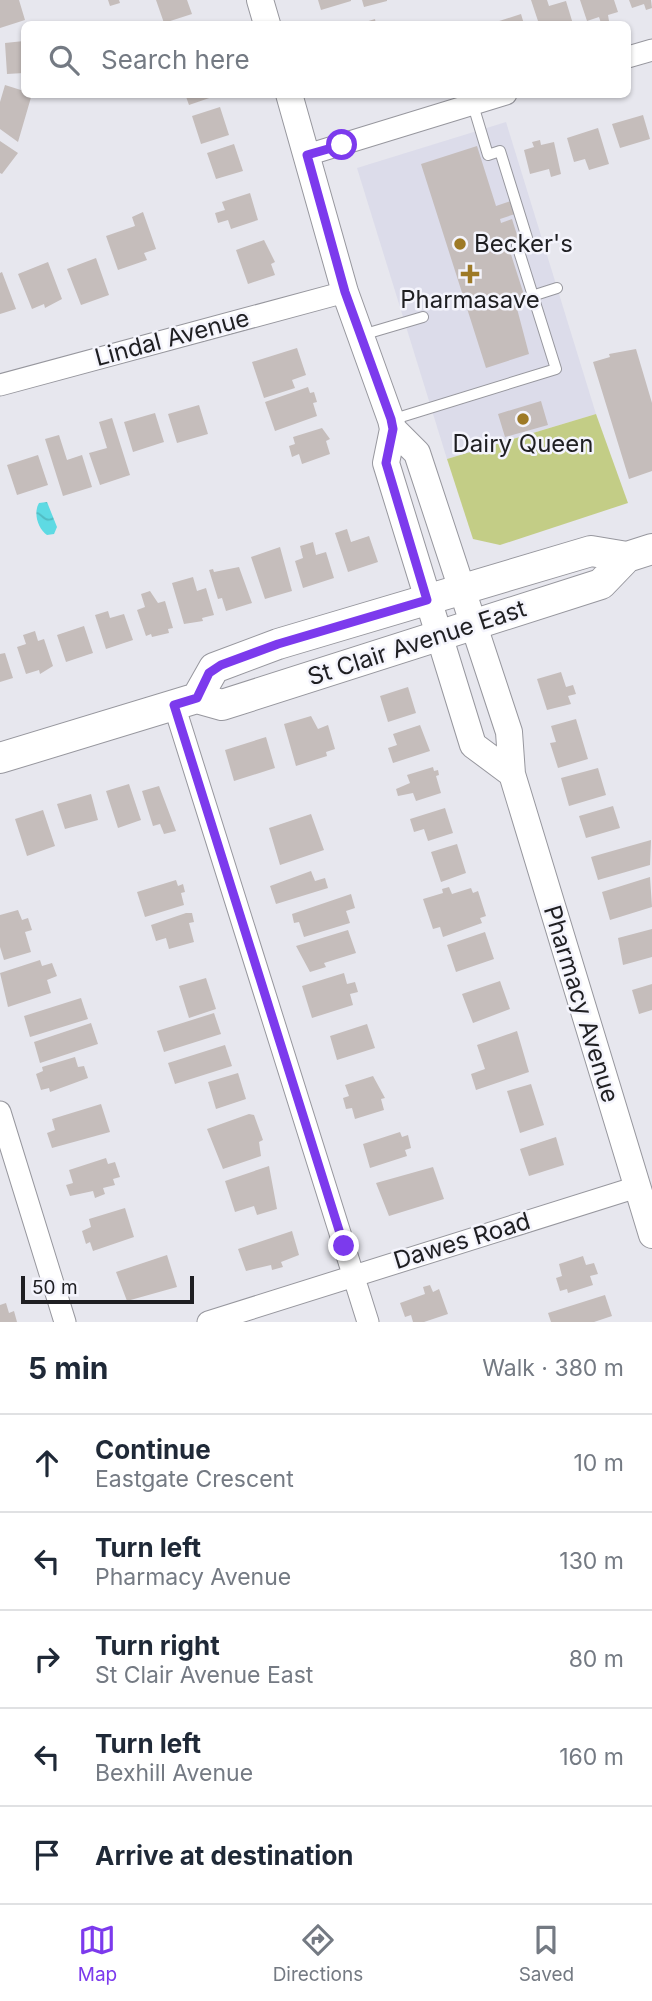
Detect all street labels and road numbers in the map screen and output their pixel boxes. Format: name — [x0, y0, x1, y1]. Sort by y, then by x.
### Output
street label: Lindal Avenue — [92, 303, 252, 372]
street label: St Clair Avenue East — [304, 593, 530, 692]
street label: Pharmacy Avenue — [538, 902, 625, 1106]
street label: Dawes Road — [390, 1206, 534, 1275]

